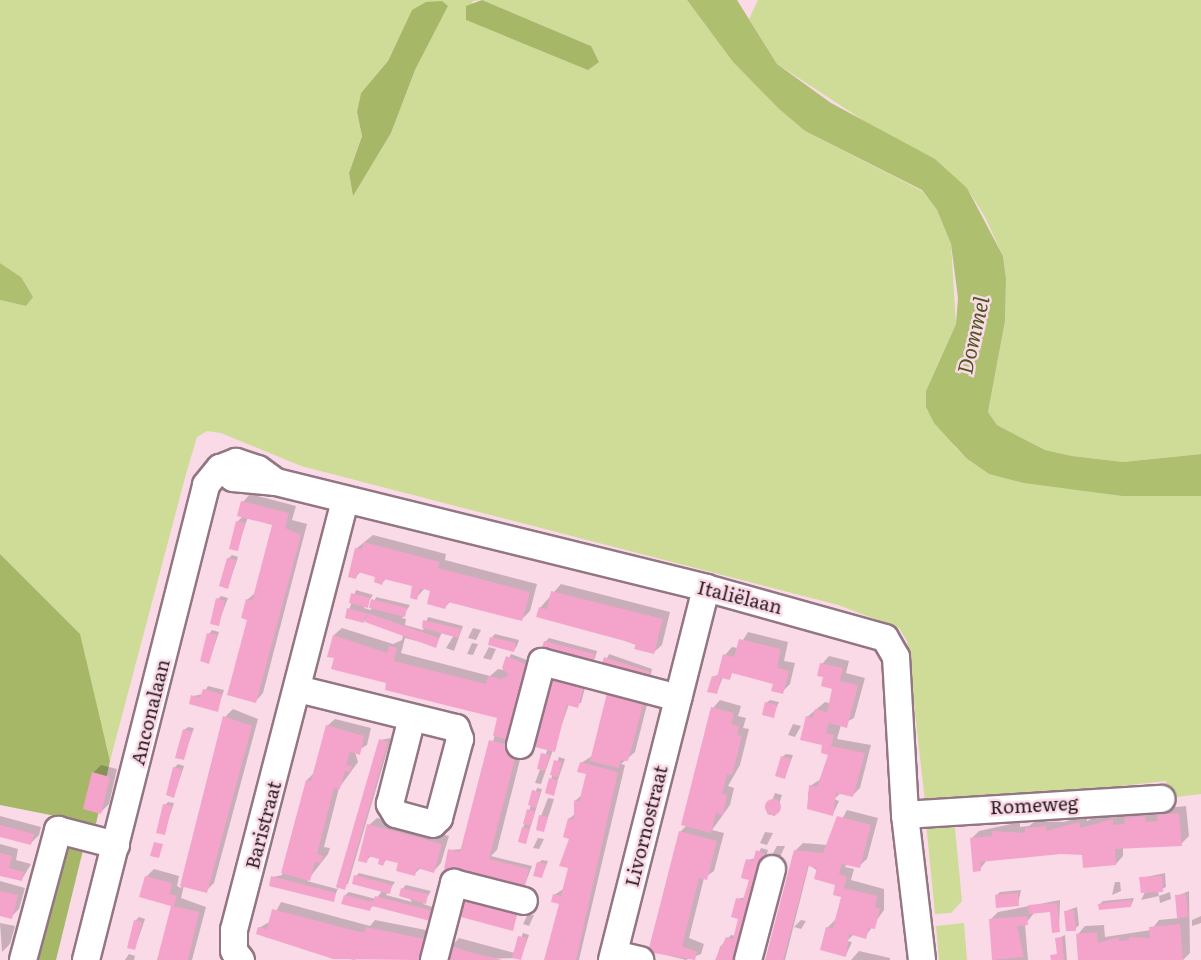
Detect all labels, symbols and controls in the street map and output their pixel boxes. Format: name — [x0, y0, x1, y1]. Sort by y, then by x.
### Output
water label: Dommel — [951, 294, 993, 376]
street label: Italiëlaan — [695, 575, 785, 619]
street label: Anconalaan — [126, 657, 174, 767]
street label: Livornostraat — [620, 763, 672, 889]
street label: Baristraat — [240, 779, 286, 871]
street label: Romeweg — [989, 791, 1079, 819]

